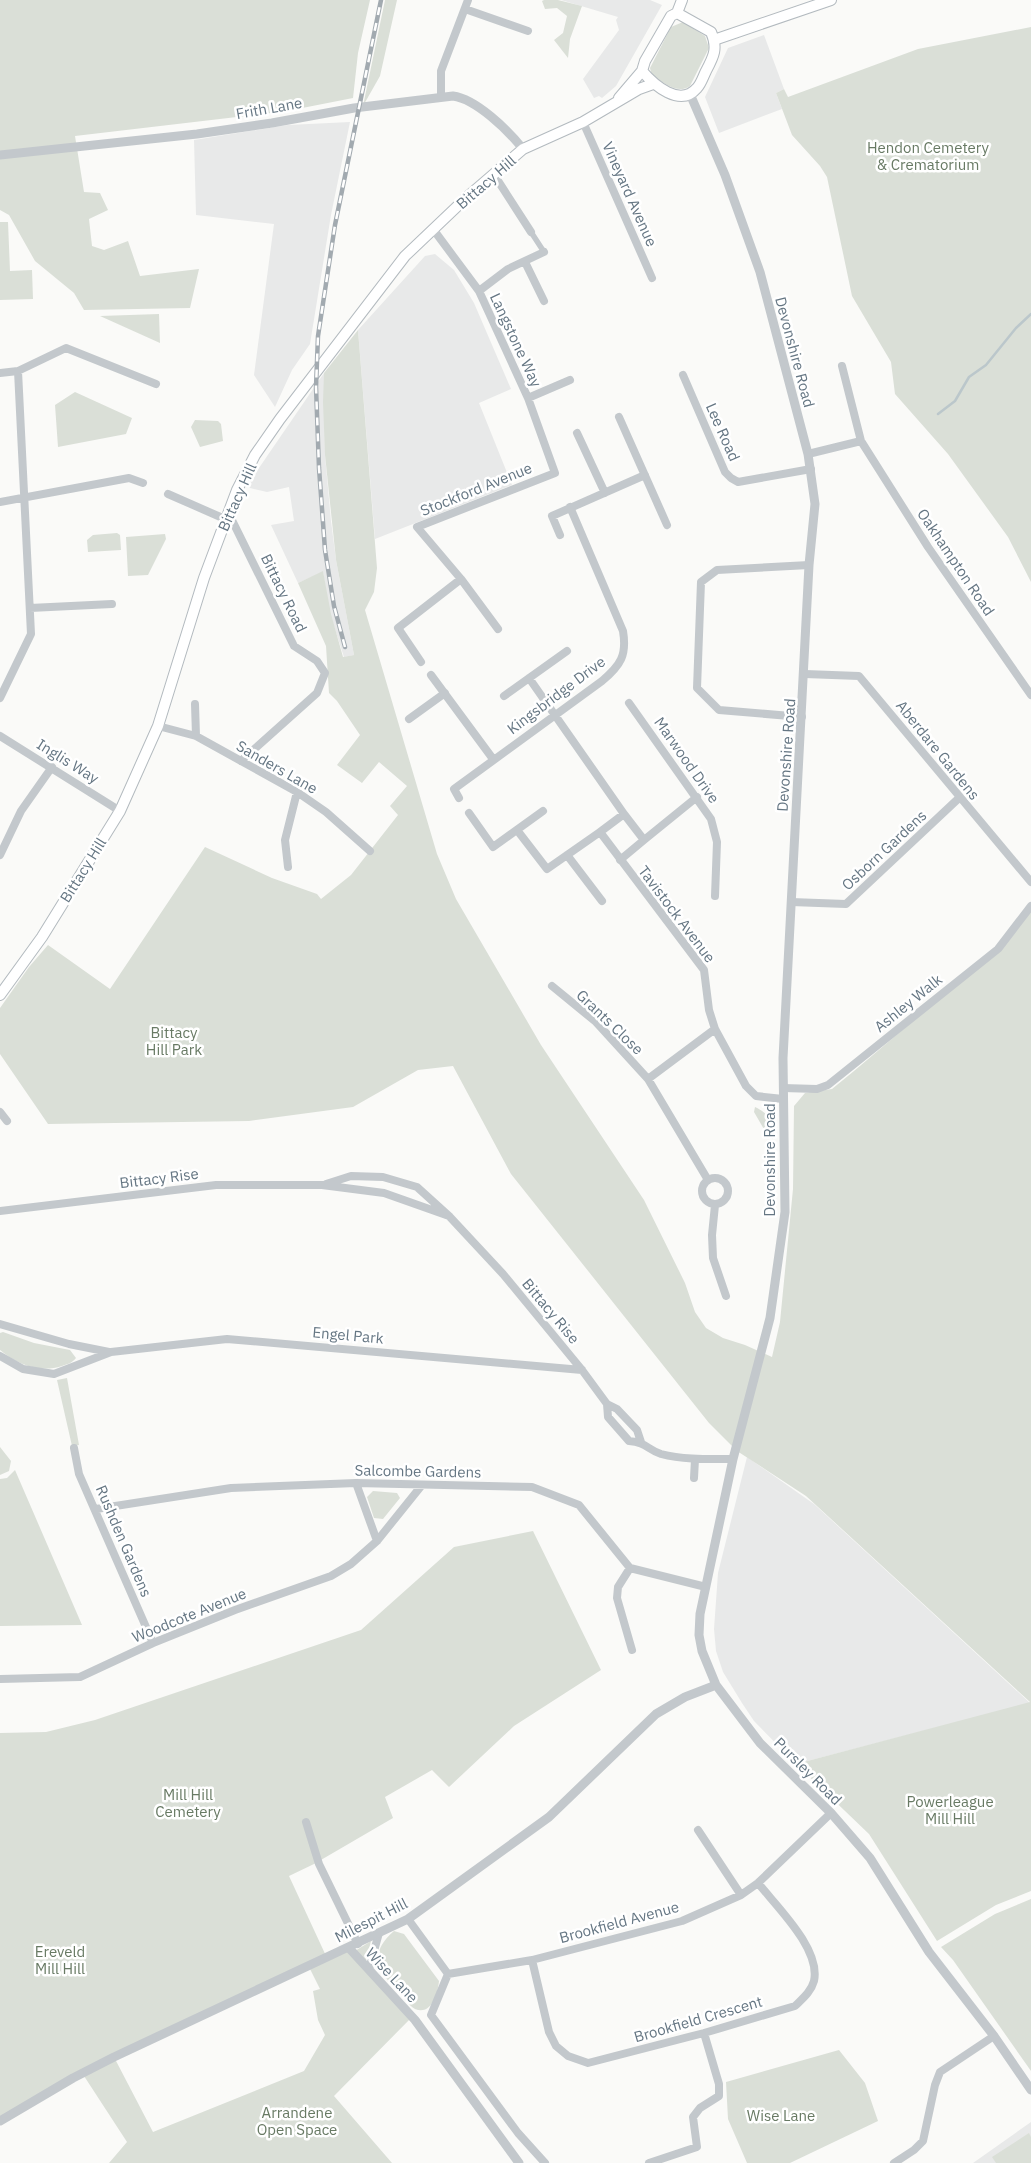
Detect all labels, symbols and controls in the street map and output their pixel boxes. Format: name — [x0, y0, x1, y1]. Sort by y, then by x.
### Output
street label: Frith Lane — [234, 93, 304, 123]
park label: Hendon Cemetery & Crematorium — [867, 138, 990, 174]
street label: Vineyard Avenue — [598, 139, 662, 249]
street label: Bittacy Hill — [452, 151, 520, 213]
street label: Langstone Way — [486, 290, 546, 391]
street label: Devonshire Road — [771, 295, 819, 409]
street label: Lee Road — [702, 400, 744, 464]
street label: Stockford Avenue — [417, 458, 535, 520]
street label: Bittacy Hill — [213, 460, 261, 534]
street label: Oakhampton Road — [913, 505, 999, 619]
street label: Bittacy Road — [257, 551, 311, 635]
street label: Kingsbridge Drive — [503, 652, 609, 738]
street label: Aberdare Gardens — [892, 696, 984, 804]
street label: Devonshire Road — [773, 698, 799, 812]
street label: Marwood Drive — [650, 713, 724, 807]
street label: Inglis Way — [33, 734, 103, 788]
street label: Sanders Lane — [233, 736, 321, 798]
street label: Osborn Gardens — [838, 806, 930, 894]
street label: Bittacy Hill — [56, 834, 110, 906]
street label: Tavistock Avenue — [634, 862, 720, 966]
street label: Ashley Walk — [870, 970, 946, 1036]
street label: Grants Close — [573, 985, 647, 1059]
park label: Bittacy Hill Park — [146, 1023, 202, 1059]
street label: Devonshire Road — [760, 1103, 779, 1217]
street label: Bittacy Rise — [118, 1164, 200, 1192]
street label: Bittacy Rise — [518, 1274, 584, 1348]
street label: Engel Park — [312, 1322, 384, 1348]
street label: Salcombe Gardens — [354, 1460, 482, 1482]
street label: Rushden Gardens — [92, 1482, 156, 1600]
street label: Woodcote Avenue — [129, 1583, 249, 1647]
street label: Pursley Road — [770, 1733, 846, 1809]
park label: Mill Hill Cemetery — [155, 1785, 221, 1821]
park label: Powerleague Mill Hill — [906, 1792, 994, 1828]
street label: Milespit Hill — [331, 1894, 411, 1946]
street label: Brookfield Avenue — [557, 1897, 681, 1947]
park label: Ereveld Mill Hill — [35, 1942, 85, 1978]
street label: Wise Lane — [362, 1943, 422, 2007]
street label: Brookfield Crescent — [632, 1992, 764, 2046]
park label: Arrandene Open Space — [257, 2103, 337, 2139]
park label: Wise Lane — [747, 2106, 815, 2125]

